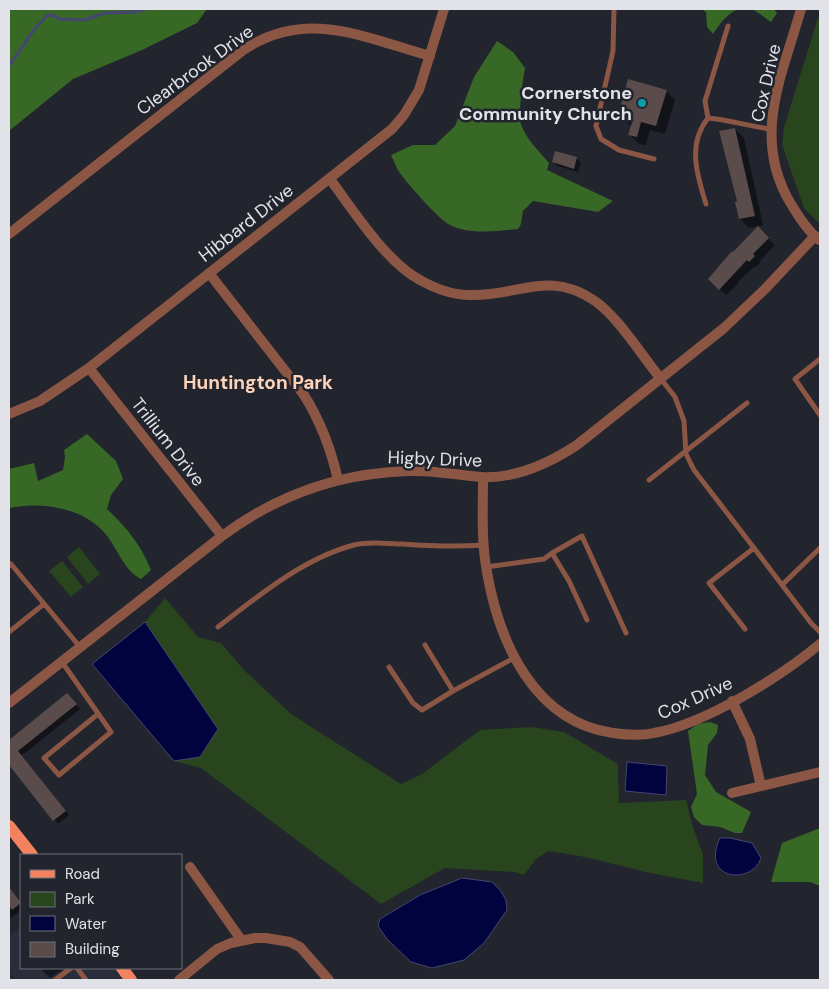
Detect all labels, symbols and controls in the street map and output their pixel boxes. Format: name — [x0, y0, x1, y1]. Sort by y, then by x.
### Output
street label: Clearbrook Drive — [132, 19, 258, 121]
street label: Cox Drive — [745, 42, 787, 124]
place label: Cornerstone Community Church — [459, 81, 632, 126]
marker: Cornerstone Community Church — [636, 97, 648, 109]
street label: Hibbard Drive — [194, 178, 298, 268]
district label: Huntington Park — [183, 370, 333, 395]
street label: Trillium Drive — [126, 393, 210, 491]
street label: Higby Drive — [387, 445, 483, 473]
street label: Cox Drive — [654, 671, 736, 725]
legend — [20, 854, 182, 969]
text: Road — [65, 864, 100, 884]
text: Park — [65, 889, 95, 909]
text: Water — [65, 914, 107, 934]
text: Building — [65, 939, 120, 959]

